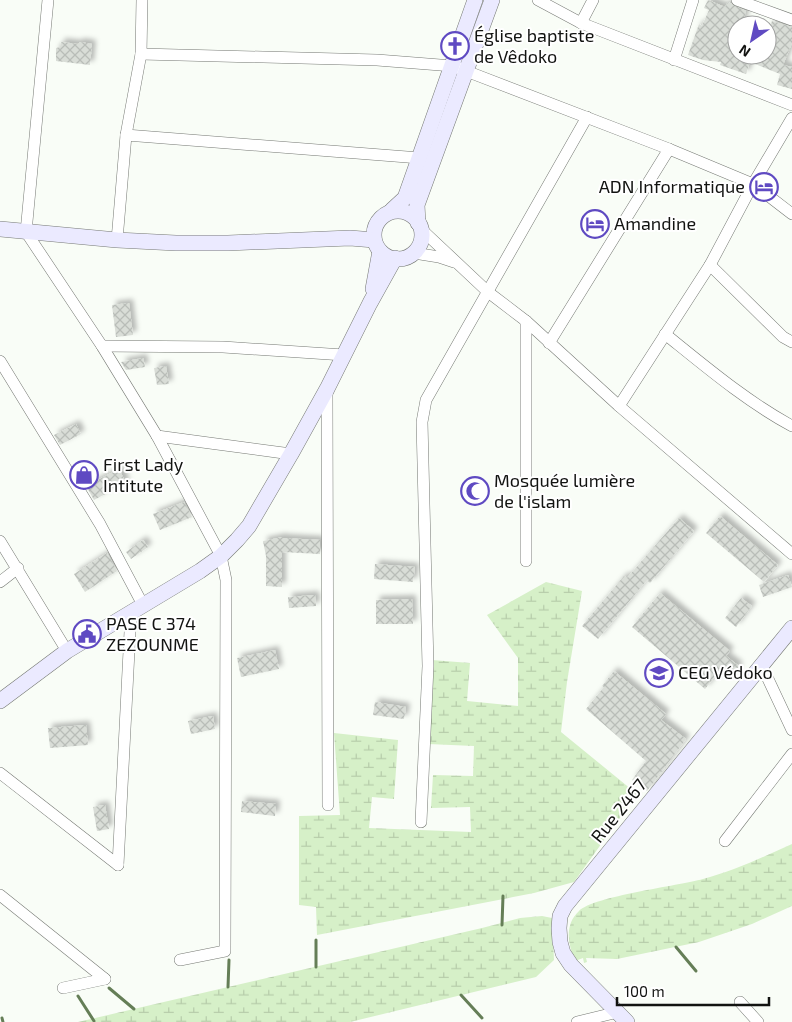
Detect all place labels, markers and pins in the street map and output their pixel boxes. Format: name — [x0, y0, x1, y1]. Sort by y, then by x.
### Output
place label: Église baptiste de Vêdoko — [474, 24, 594, 67]
church icon: Église baptiste de Vêdoko — [440, 31, 470, 61]
hotel icon: ADN Informatique — [749, 172, 779, 202]
place label: ADN Informatique — [599, 175, 745, 197]
hotel icon: Amandine — [580, 209, 610, 239]
place label: Amandine — [614, 212, 696, 234]
place label: First Lady Intitute — [103, 453, 184, 496]
shop icon: First Lady Intitute — [69, 460, 99, 490]
place label: Mosquée lumière de l'islam — [494, 469, 635, 512]
mosque icon: Mosquée lumière de l'islam — [460, 476, 490, 506]
place label: PASE C 374 ZEZOUNME — [106, 612, 199, 655]
public building icon: PASE C 374 ZEZOUNME — [72, 619, 102, 649]
school or university icon: CEG Védoko — [644, 658, 674, 688]
place label: CEG Védoko — [678, 661, 773, 683]

